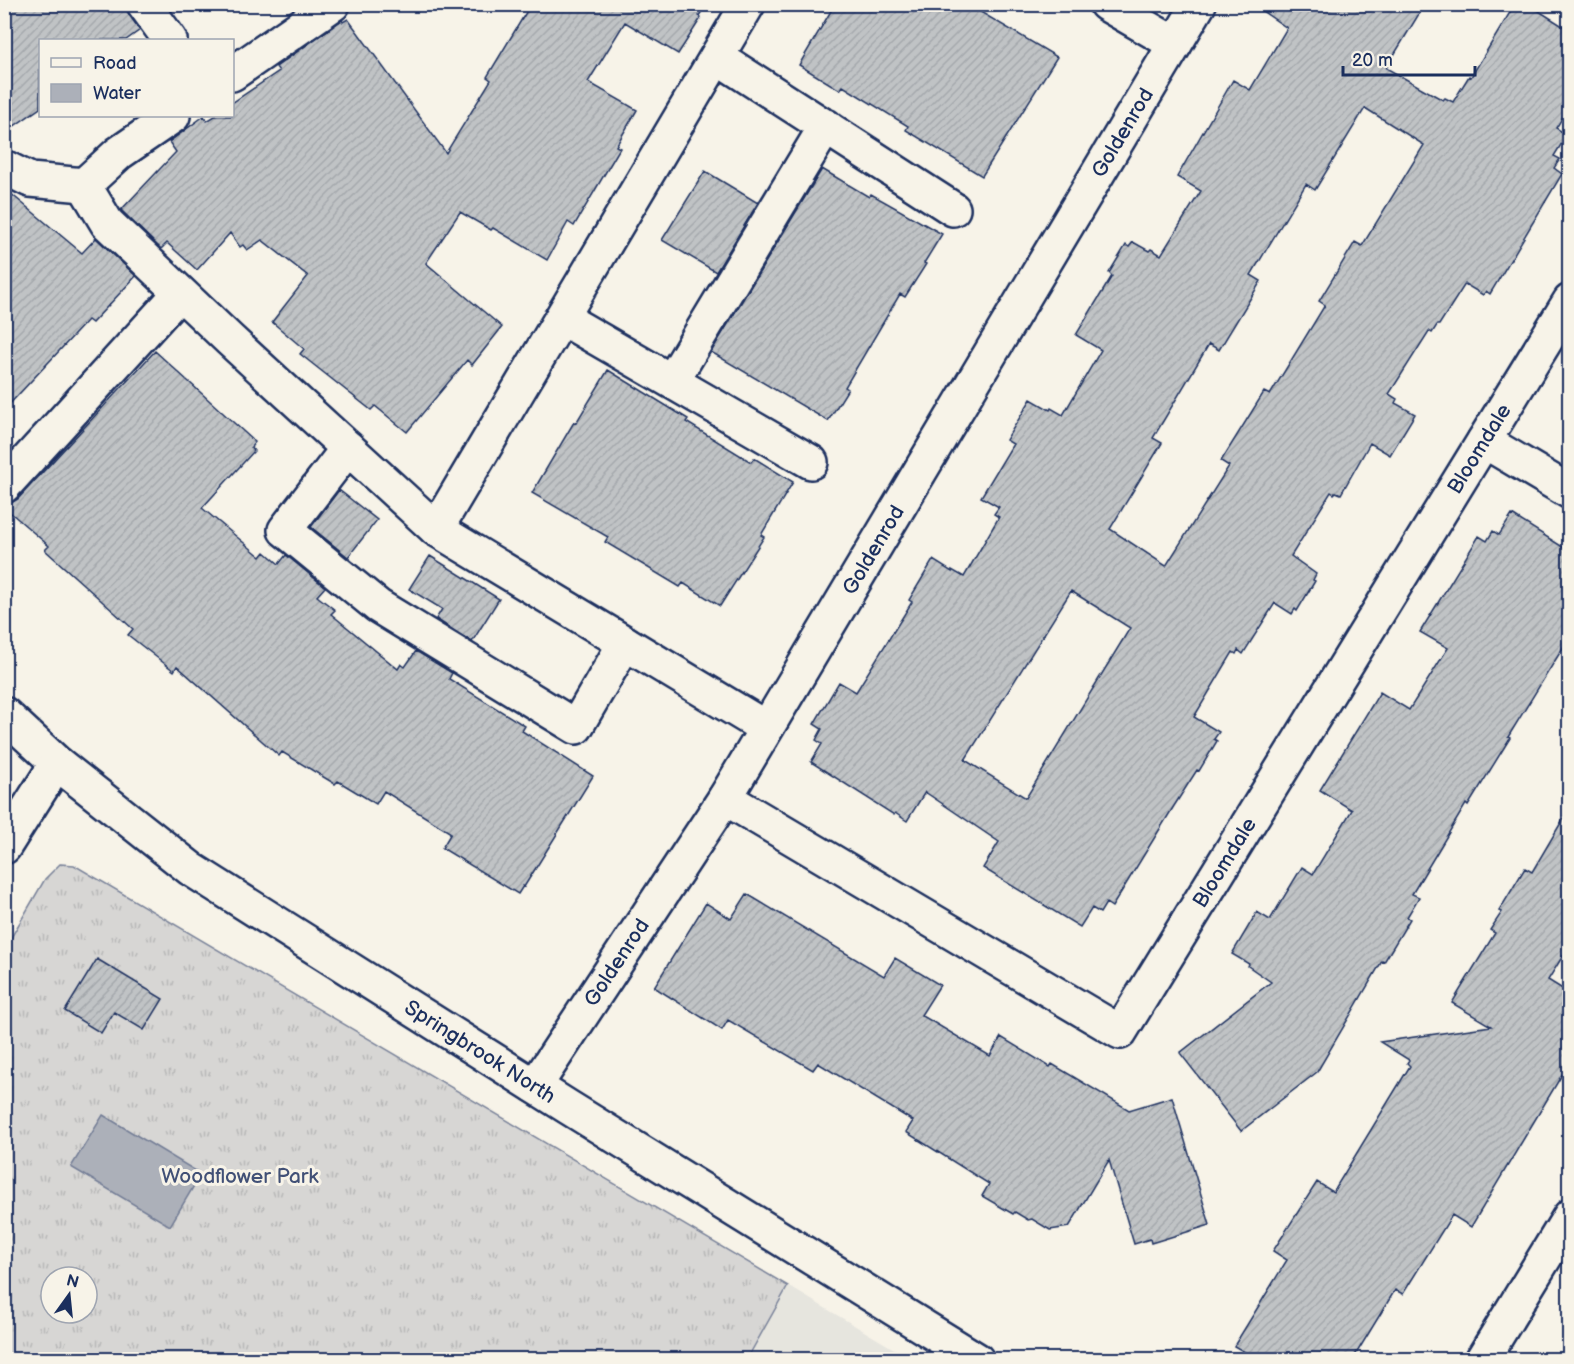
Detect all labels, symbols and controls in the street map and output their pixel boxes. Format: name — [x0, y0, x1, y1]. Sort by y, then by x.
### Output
legend — [39, 39, 234, 117]
scale bar — [1343, 39, 1475, 77]
text: 20 m — [1352, 50, 1393, 71]
text: Road — [93, 53, 137, 74]
text: Water — [93, 83, 141, 104]
street label: Goldenrod — [1086, 83, 1159, 182]
street label: Bloomdale — [1442, 399, 1516, 498]
street label: Goldenrod — [837, 501, 909, 599]
street label: Bloomdale — [1187, 813, 1261, 912]
street label: Goldenrod — [579, 914, 654, 1011]
street label: Springbrook North — [400, 995, 560, 1109]
park label: Woodflower Park — [161, 1164, 319, 1189]
north arrow — [39, 1265, 99, 1325]
text: N — [64, 1271, 81, 1293]

